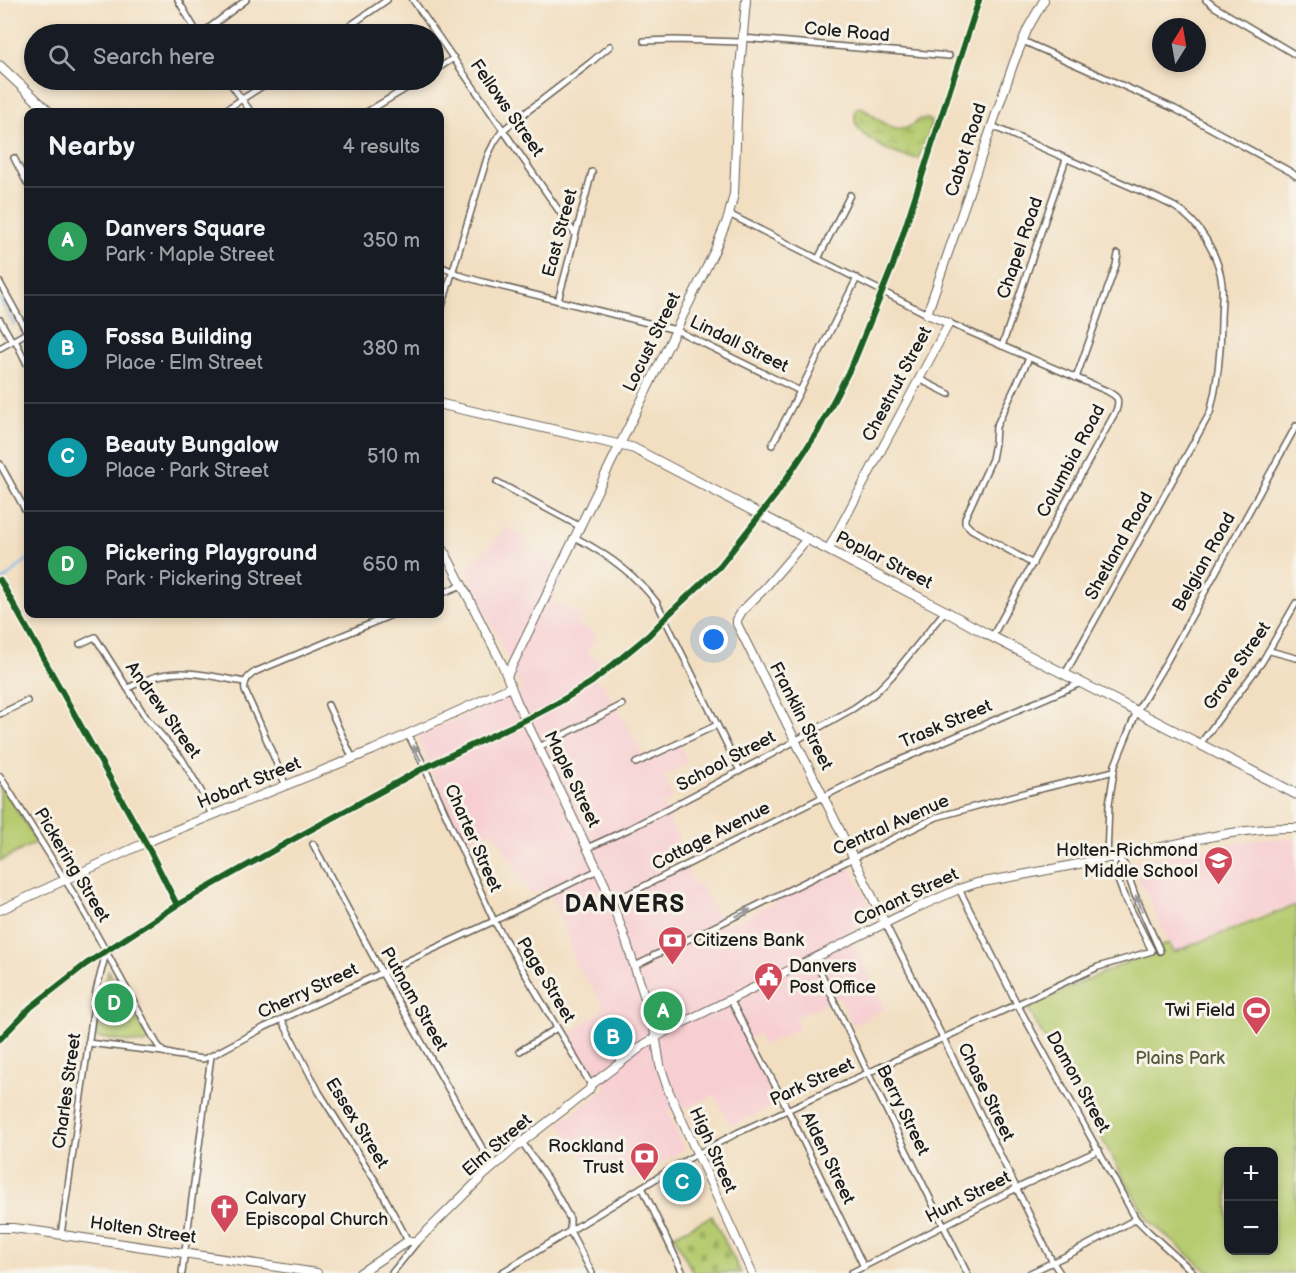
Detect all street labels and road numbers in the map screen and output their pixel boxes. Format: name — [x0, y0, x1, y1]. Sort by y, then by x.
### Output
street label: Cole Road — [803, 18, 891, 46]
street label: Fellows Street — [466, 55, 549, 161]
street label: Cabot Road — [941, 101, 991, 199]
street label: East Street — [538, 186, 582, 279]
street label: Chapel Road — [993, 194, 1047, 302]
street label: Locust Street — [619, 288, 685, 395]
street label: Lindall Street — [686, 311, 792, 377]
street label: Chestnut Street — [858, 322, 936, 445]
street label: Columbia Road — [1032, 401, 1110, 521]
street label: Shetland Road — [1081, 488, 1157, 604]
street label: Belgian Road — [1168, 509, 1240, 615]
street label: Poplar Street — [832, 527, 936, 594]
street label: Grove Street — [1199, 617, 1275, 714]
street label: Andrew Street — [121, 658, 205, 763]
street label: Franklin Street — [765, 659, 837, 774]
street label: Trask Street — [897, 695, 996, 753]
street label: School Street — [673, 726, 779, 796]
street label: Maple Street — [540, 727, 605, 831]
street label: Hobart Street — [194, 753, 304, 813]
street label: Charter Street — [440, 781, 506, 896]
street label: Central Avenue — [830, 790, 953, 860]
street label: Cottage Avenue — [648, 797, 774, 875]
street label: Pickering Street — [30, 804, 115, 926]
street label: Conant Street — [850, 863, 962, 930]
street label: Page Street — [512, 934, 580, 1027]
street label: Putnam Street — [376, 944, 452, 1055]
street label: Cherry Street — [255, 958, 362, 1023]
street label: Damon Street — [1042, 1028, 1115, 1137]
street label: Charles Street — [48, 1031, 86, 1150]
street label: Chase Street — [953, 1040, 1019, 1145]
street label: Park Street — [767, 1053, 858, 1111]
street label: Berry Street — [872, 1061, 934, 1159]
street label: Essex Street — [321, 1074, 393, 1172]
street label: High Street — [685, 1104, 741, 1197]
street label: Alden Street — [797, 1108, 860, 1208]
street label: Elm Street — [458, 1109, 536, 1181]
street label: Hunt Street — [922, 1166, 1015, 1227]
street label: Holten Street — [88, 1212, 198, 1248]

